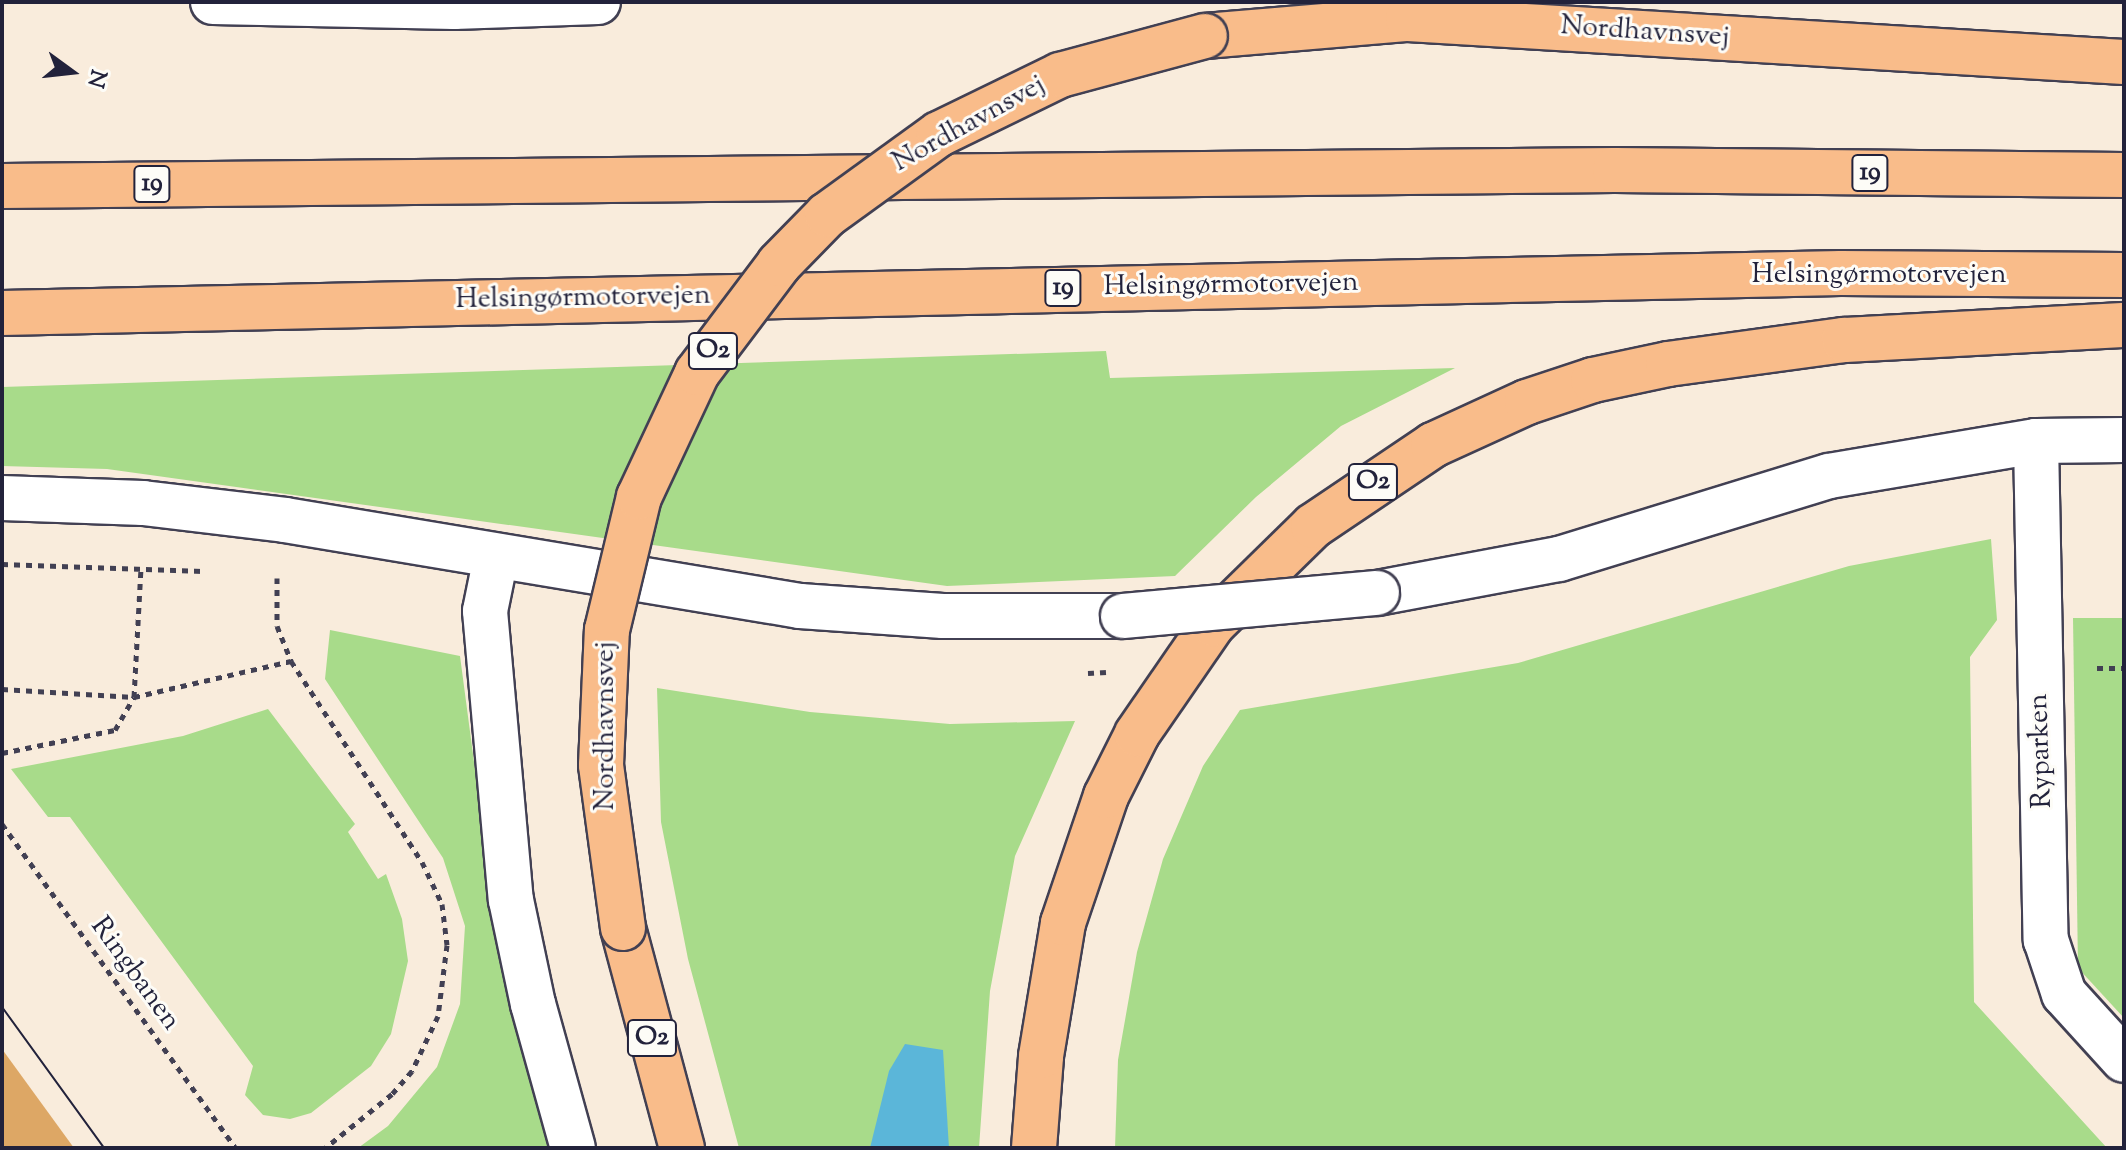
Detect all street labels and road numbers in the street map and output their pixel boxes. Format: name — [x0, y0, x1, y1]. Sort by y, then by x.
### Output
street label: Nordhavnsvej — [1559, 9, 1731, 55]
street label: Nordhavnsvej — [887, 68, 1051, 180]
road number: 19 — [1850, 151, 1890, 195]
road number: 19 — [132, 162, 172, 206]
street label: Helsingørmotorvejen — [1752, 258, 2006, 292]
road number: 19 — [1043, 266, 1083, 310]
street label: Helsingørmotorvejen — [1103, 266, 1359, 304]
street label: Helsingørmotorvejen — [455, 279, 711, 317]
road number: O2 — [687, 329, 739, 373]
road number: O2 — [1347, 460, 1399, 504]
street label: Nordhavnsvej — [589, 641, 623, 811]
street label: Ryparken — [2022, 693, 2060, 809]
street label: Ringbanen — [83, 911, 187, 1037]
road number: O2 — [626, 1016, 678, 1060]

